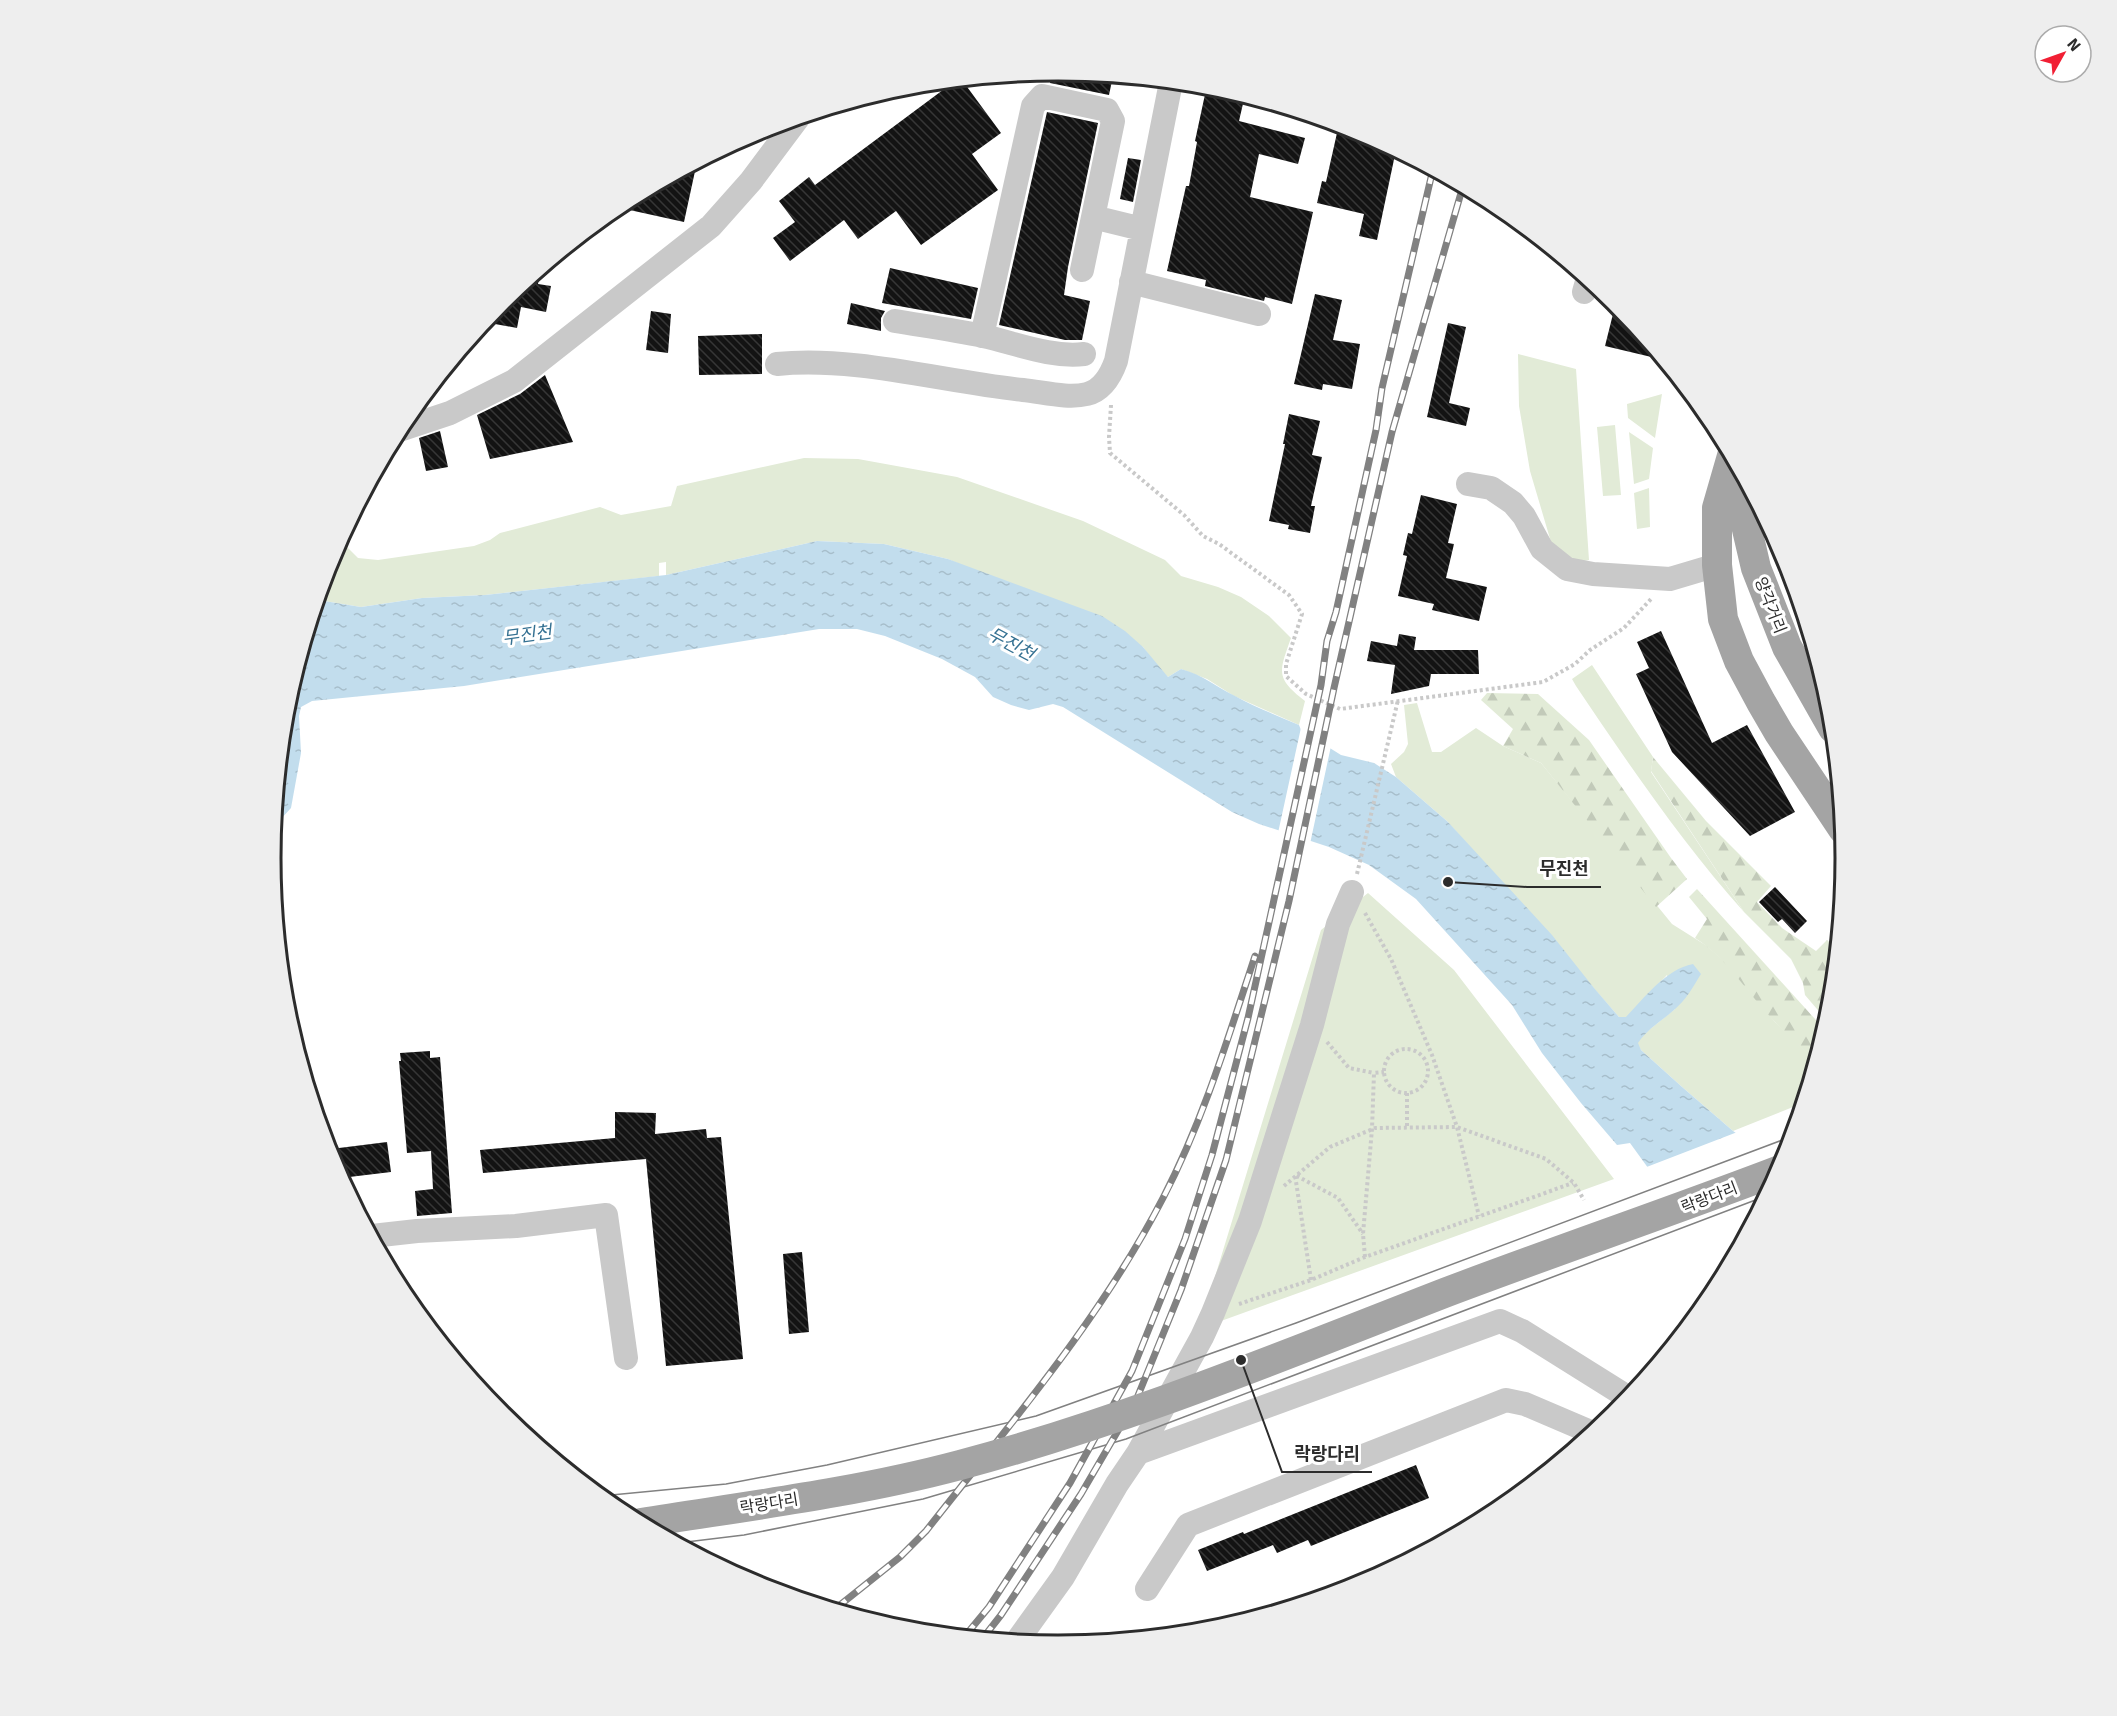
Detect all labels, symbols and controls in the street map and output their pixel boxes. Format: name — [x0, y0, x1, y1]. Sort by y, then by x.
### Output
north arrow — [2033, 24, 2093, 84]
text: N — [2062, 34, 2085, 56]
street label: 양각거리 — [1750, 574, 1790, 636]
water label: 무진천 — [501, 620, 556, 649]
water label: 무진천 — [984, 623, 1040, 667]
callout: 무진천 — [1527, 851, 1601, 887]
text: 무진천 — [1539, 858, 1589, 880]
street label: 락랑다리 — [1678, 1178, 1740, 1218]
callout: 락랑다리 — [1282, 1436, 1372, 1472]
text: 락랑다리 — [1294, 1443, 1360, 1465]
street label: 락랑다리 — [739, 1490, 800, 1518]

